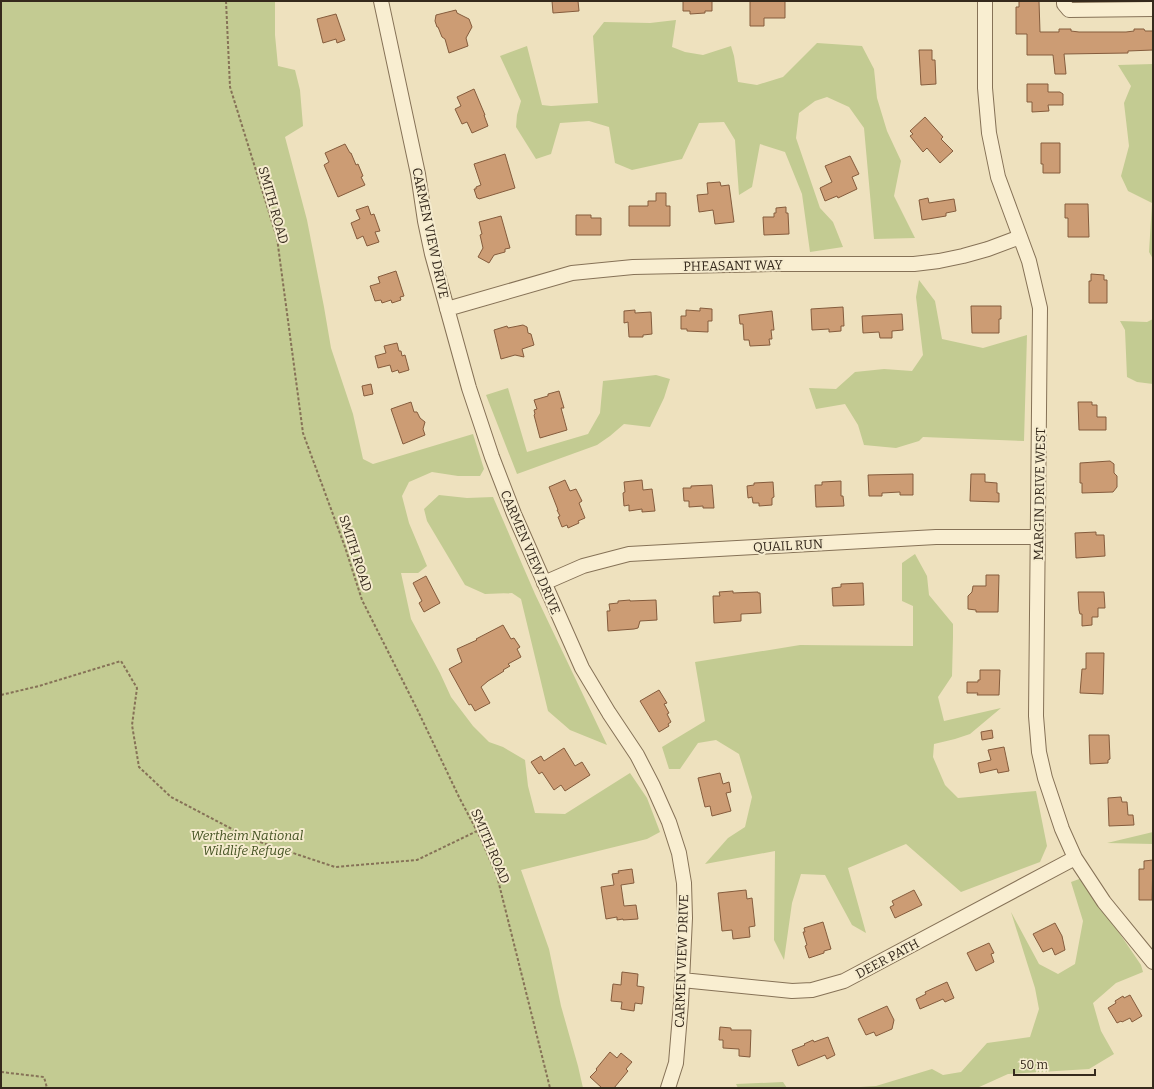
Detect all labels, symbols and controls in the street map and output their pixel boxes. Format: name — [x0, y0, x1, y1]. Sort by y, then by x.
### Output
street label: SMITH ROAD — [255, 165, 292, 245]
street label: CARMEN VIEW DRIVE — [409, 166, 452, 300]
street label: PHEASANT WAY — [683, 257, 784, 274]
street label: MARGIN DRIVE WEST — [1031, 427, 1048, 561]
street label: CARMEN VIEW DRIVE — [498, 488, 564, 617]
street label: SMITH ROAD — [336, 513, 375, 593]
street label: QUAIL RUN — [753, 536, 824, 555]
street label: SMITH ROAD — [468, 807, 513, 886]
park label: Wertheim National Wildlife Refuge — [191, 828, 304, 858]
street label: CARMEN VIEW DRIVE — [672, 894, 691, 1028]
street label: DEER PATH — [853, 936, 921, 981]
scale bar — [1014, 1051, 1095, 1077]
text: 50 m — [1020, 1058, 1049, 1072]

